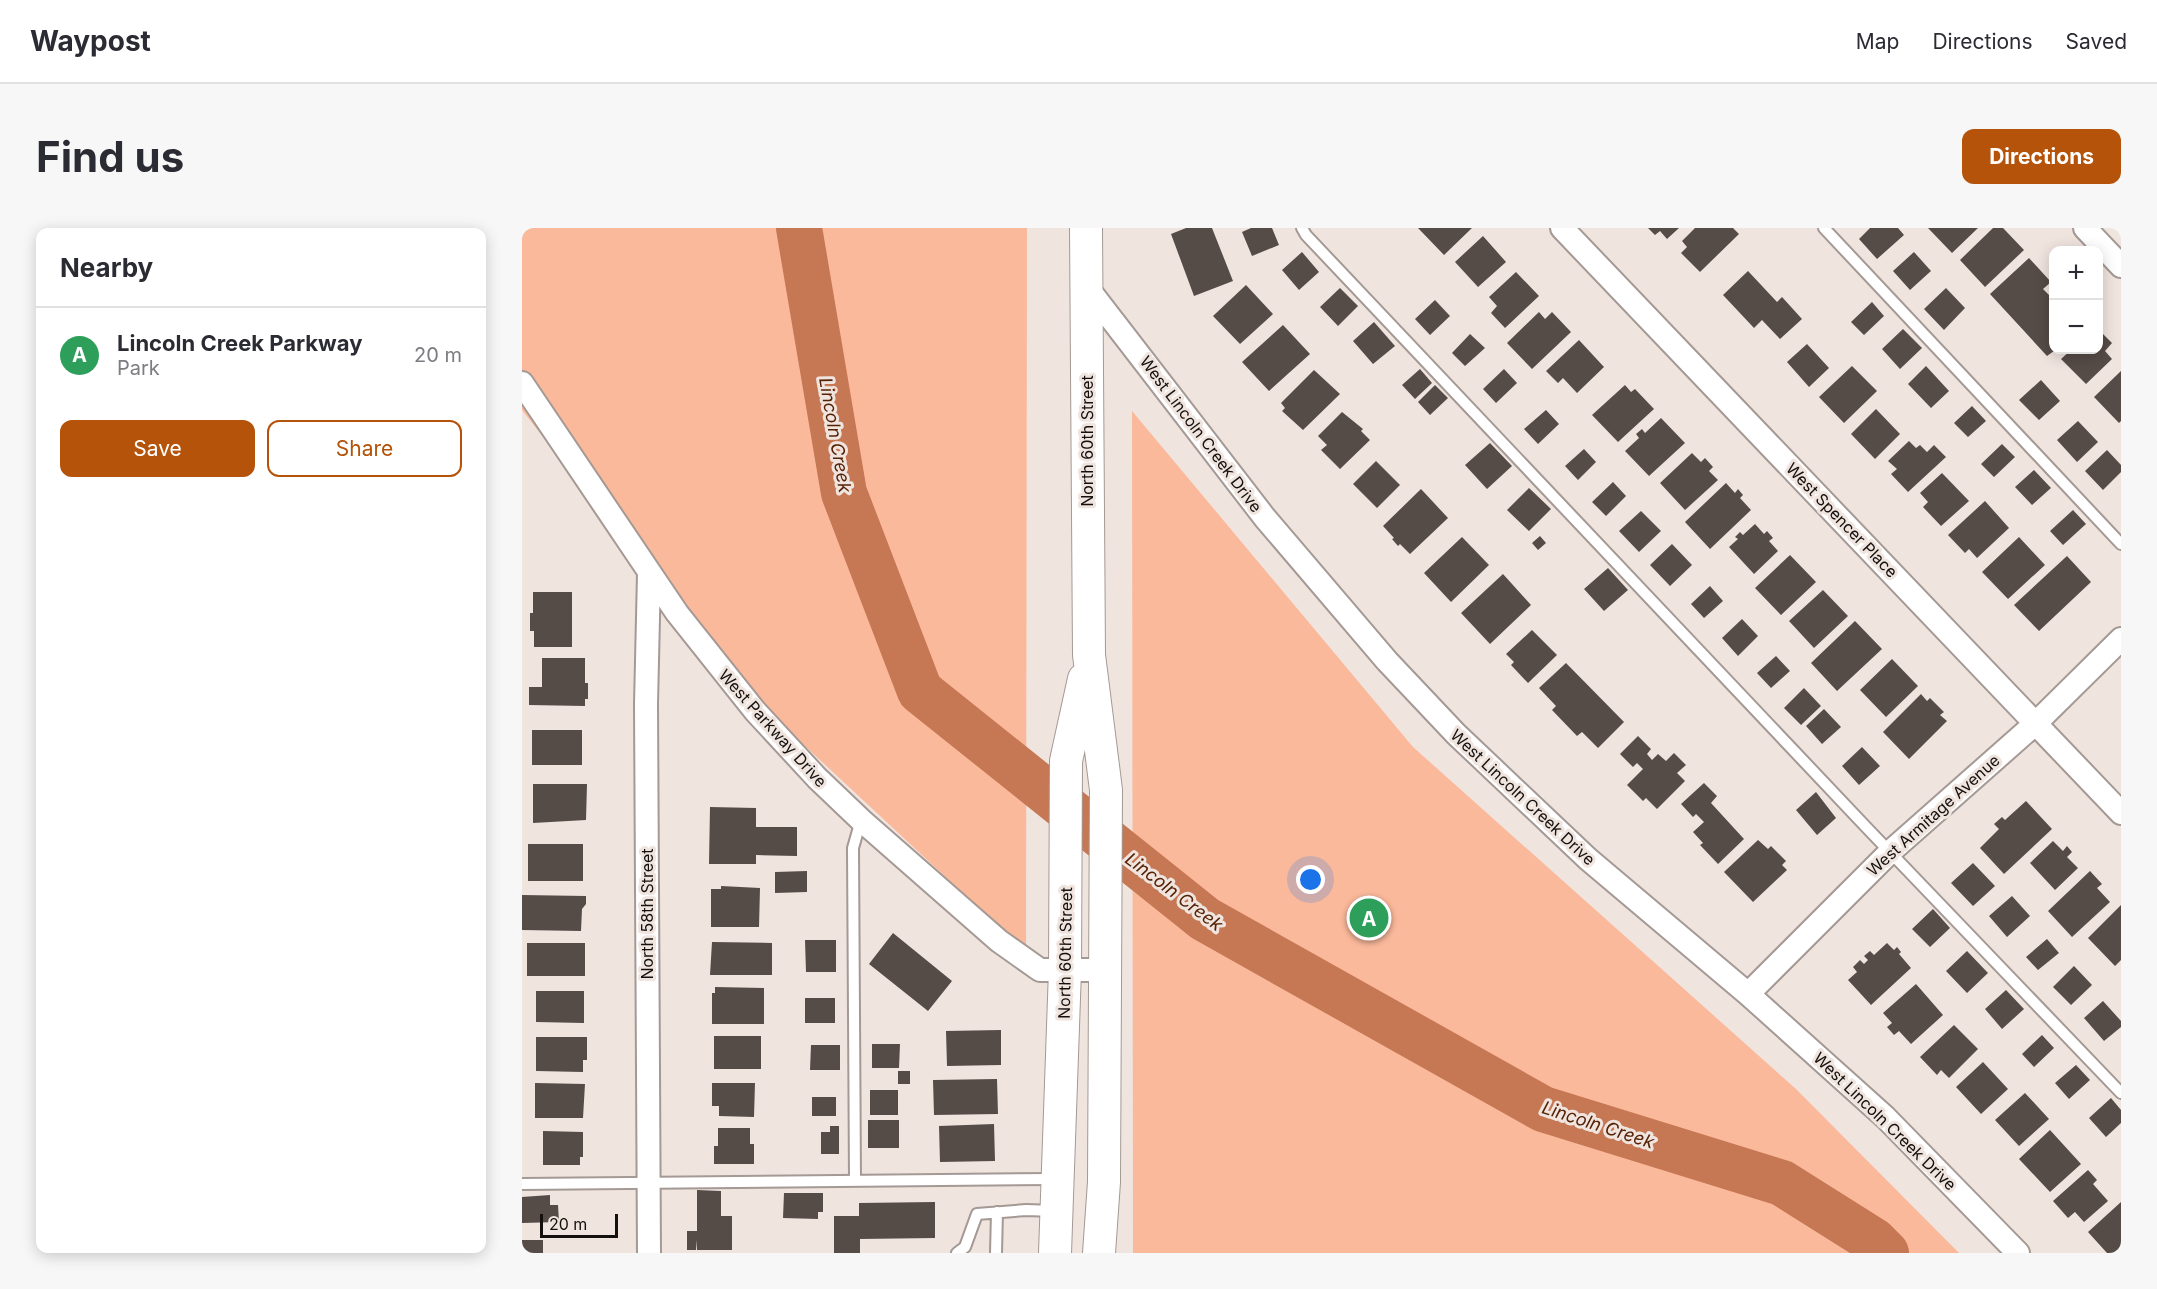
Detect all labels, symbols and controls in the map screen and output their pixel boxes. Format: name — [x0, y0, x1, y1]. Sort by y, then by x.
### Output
text: Waypost — [30, 24, 151, 58]
text: Map — [1856, 29, 1899, 54]
text: Directions — [1932, 29, 2033, 54]
text: Saved — [2066, 29, 2127, 54]
button: Directions — [1962, 129, 2121, 184]
text: Find us — [36, 131, 184, 182]
map controls — [2049, 246, 2103, 354]
button: + — [2049, 246, 2103, 300]
text: Nearby — [60, 252, 153, 283]
button: − — [2049, 300, 2103, 354]
text: Lincoln Creek Parkway — [117, 330, 362, 356]
text: A — [72, 343, 87, 367]
text: 20 m — [414, 343, 462, 367]
street label: West Lincoln Creek Drive — [1136, 352, 1266, 516]
text: Park — [117, 356, 160, 380]
street label: North 60th Street — [1077, 375, 1097, 507]
water label: Lincoln Creek — [815, 376, 856, 495]
button: Save — [60, 420, 255, 477]
button: Share — [267, 420, 462, 477]
street label: West Spencer Place — [1782, 458, 1902, 582]
street label: West Parkway Drive — [715, 665, 831, 791]
street label: West Lincoln Creek Drive — [1447, 725, 1599, 869]
street label: West Armitage Avenue — [1862, 750, 2004, 880]
street label: North 58th Street — [637, 848, 657, 980]
water label: Lincoln Creek — [1121, 848, 1228, 936]
your location — [1296, 865, 1325, 894]
street label: North 60th Street — [1054, 887, 1076, 1019]
pin: A — [1350, 896, 1388, 940]
street label: West Lincoln Creek Drive — [1810, 1048, 1960, 1194]
water label: Lincoln Creek — [1539, 1097, 1658, 1153]
scale bar — [540, 1211, 618, 1238]
text: 20 m — [549, 1214, 587, 1234]

